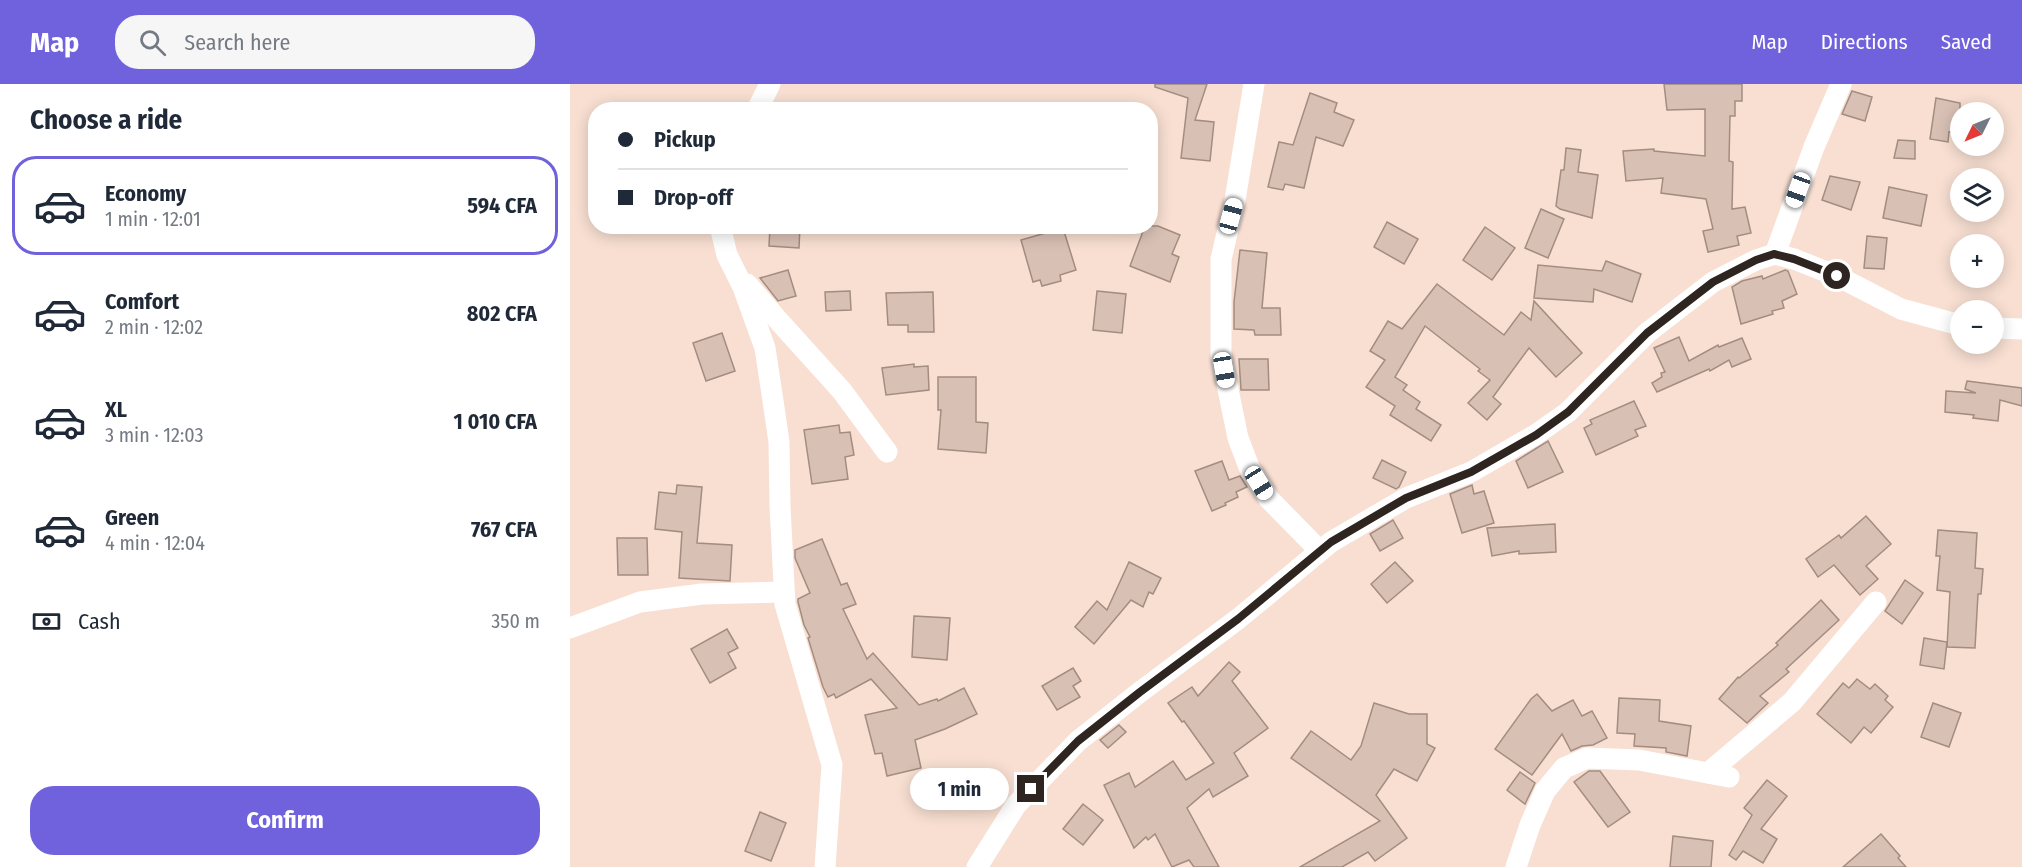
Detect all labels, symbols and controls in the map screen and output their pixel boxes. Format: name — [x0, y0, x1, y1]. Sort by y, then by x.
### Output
search box — [115, 15, 535, 69]
text: Map — [30, 26, 79, 59]
icon: search — [136, 26, 169, 59]
text: Search here — [184, 29, 290, 56]
text: Map — [1751, 29, 1788, 55]
text: Directions — [1821, 29, 1908, 55]
text: Saved — [1941, 29, 1992, 55]
north arrow — [1950, 102, 2004, 156]
map controls — [1950, 102, 2004, 354]
text: Choose a ride — [30, 104, 182, 136]
text: Pickup — [654, 126, 716, 153]
button: layers — [1950, 168, 2004, 222]
car — [1783, 170, 1813, 210]
icon: car — [33, 179, 87, 233]
text: Economy — [105, 180, 186, 207]
text: Drop-off — [654, 184, 733, 211]
text: 594 CFA — [467, 192, 537, 219]
car — [1218, 196, 1244, 236]
text: 1 min · 12:01 — [105, 207, 201, 231]
button: + — [1950, 234, 2004, 288]
route start — [1823, 262, 1850, 289]
icon: car — [33, 287, 87, 341]
text: Comfort — [105, 288, 179, 315]
text: 802 CFA — [467, 300, 537, 327]
button: − — [1950, 300, 2004, 354]
text: 2 min · 12:02 — [105, 315, 203, 339]
car — [1212, 351, 1236, 389]
icon: car — [33, 395, 87, 449]
text: XL — [105, 396, 127, 423]
text: 1 010 CFA — [454, 408, 537, 435]
text: 3 min · 12:03 — [105, 423, 203, 447]
car — [1242, 463, 1276, 503]
icon: car — [33, 503, 87, 557]
text: Green — [105, 504, 159, 531]
text: 767 CFA — [471, 516, 537, 543]
text: 4 min · 12:04 — [105, 531, 205, 555]
icon: cash — [30, 605, 63, 638]
text: Cash — [78, 608, 121, 635]
text: 350 m — [491, 609, 540, 633]
callout: 1 min — [911, 768, 1010, 810]
route end — [1017, 775, 1044, 802]
text: 1 min — [938, 777, 981, 801]
button: Confirm — [30, 786, 540, 855]

